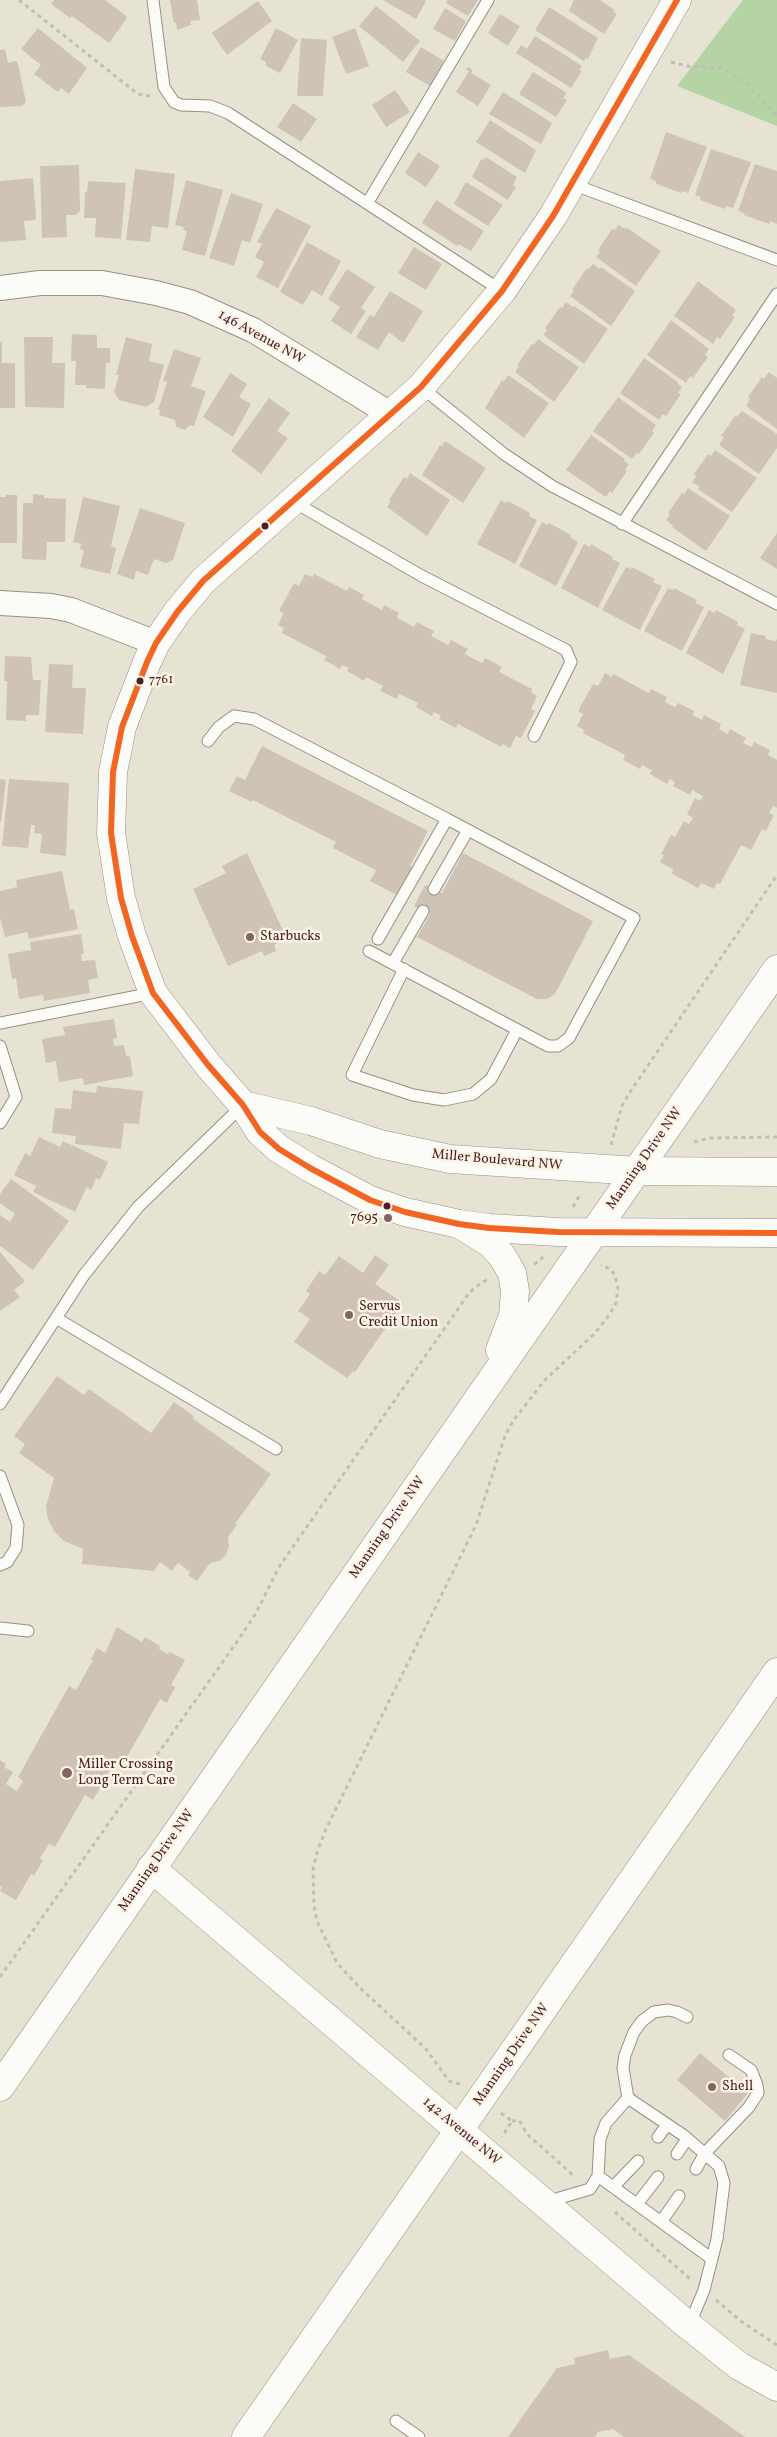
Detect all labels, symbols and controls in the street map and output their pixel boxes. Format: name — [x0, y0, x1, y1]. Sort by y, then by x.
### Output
street label: 146 Avenue NW — [215, 307, 307, 369]
unlabelled marker — [260, 521, 270, 531]
place label: 7761 — [149, 673, 173, 689]
marker: 7761 — [135, 676, 145, 686]
place label: Starbucks — [260, 929, 321, 945]
marker: Starbucks — [244, 931, 256, 943]
street label: Manning Drive NW — [604, 1105, 686, 1213]
street label: Miller Boulevard NW — [431, 1147, 563, 1175]
unlabelled marker — [382, 1201, 392, 1211]
place label: 7695 — [350, 1210, 378, 1226]
marker: 7695 — [382, 1212, 394, 1224]
place label: Servus Credit Union — [359, 1299, 438, 1331]
marker: Servus Credit Union — [343, 1309, 355, 1321]
street label: Manning Drive NW — [347, 1474, 429, 1582]
place label: Miller Crossing Long Term Care — [78, 1757, 175, 1790]
marker: Miller Crossing Long Term Care — [60, 1766, 74, 1780]
street label: Manning Drive NW — [116, 1807, 198, 1915]
street label: Manning Drive NW — [471, 2001, 553, 2109]
place label: Shell — [722, 2079, 753, 2095]
marker: Shell — [706, 2081, 718, 2093]
street label: 142 Avenue NW — [418, 2094, 504, 2170]

